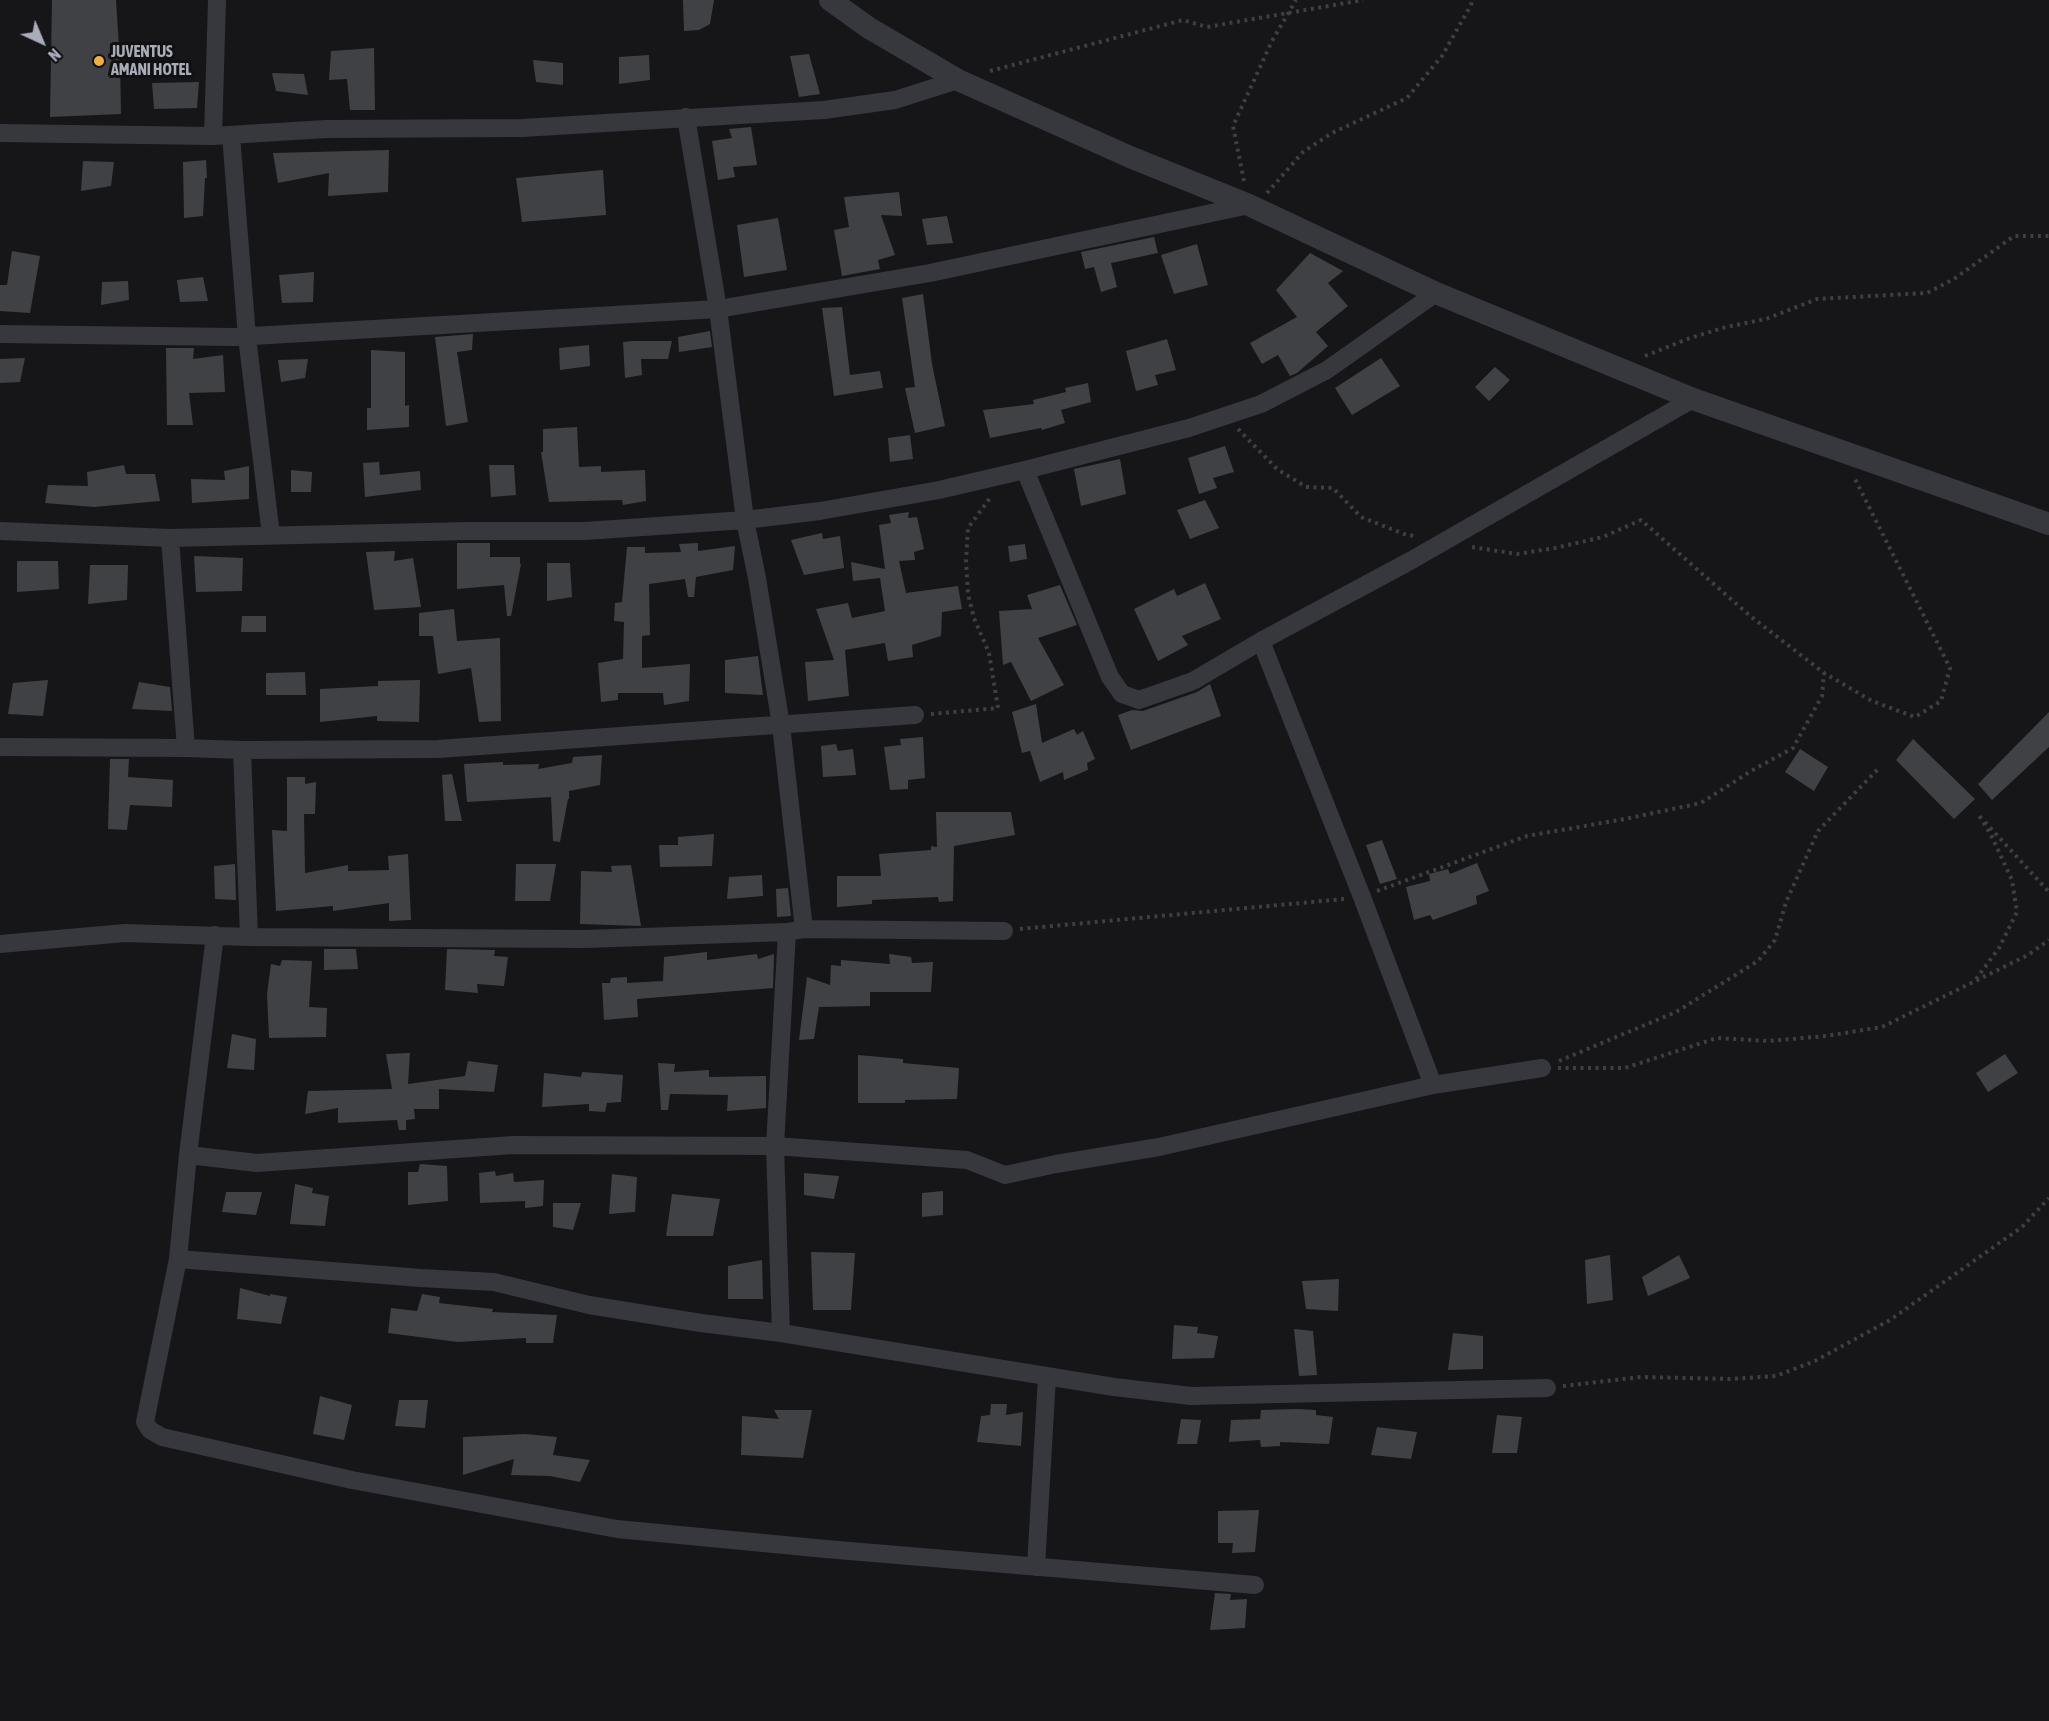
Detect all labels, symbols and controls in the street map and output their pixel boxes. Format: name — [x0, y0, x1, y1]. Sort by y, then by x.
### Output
north arrow — [12, 12, 72, 72]
place label: JUVENTUS AMANI HOTEL — [111, 42, 191, 80]
text: N — [45, 45, 64, 65]
marker: JUVENTUS AMANI HOTEL — [92, 54, 106, 68]

